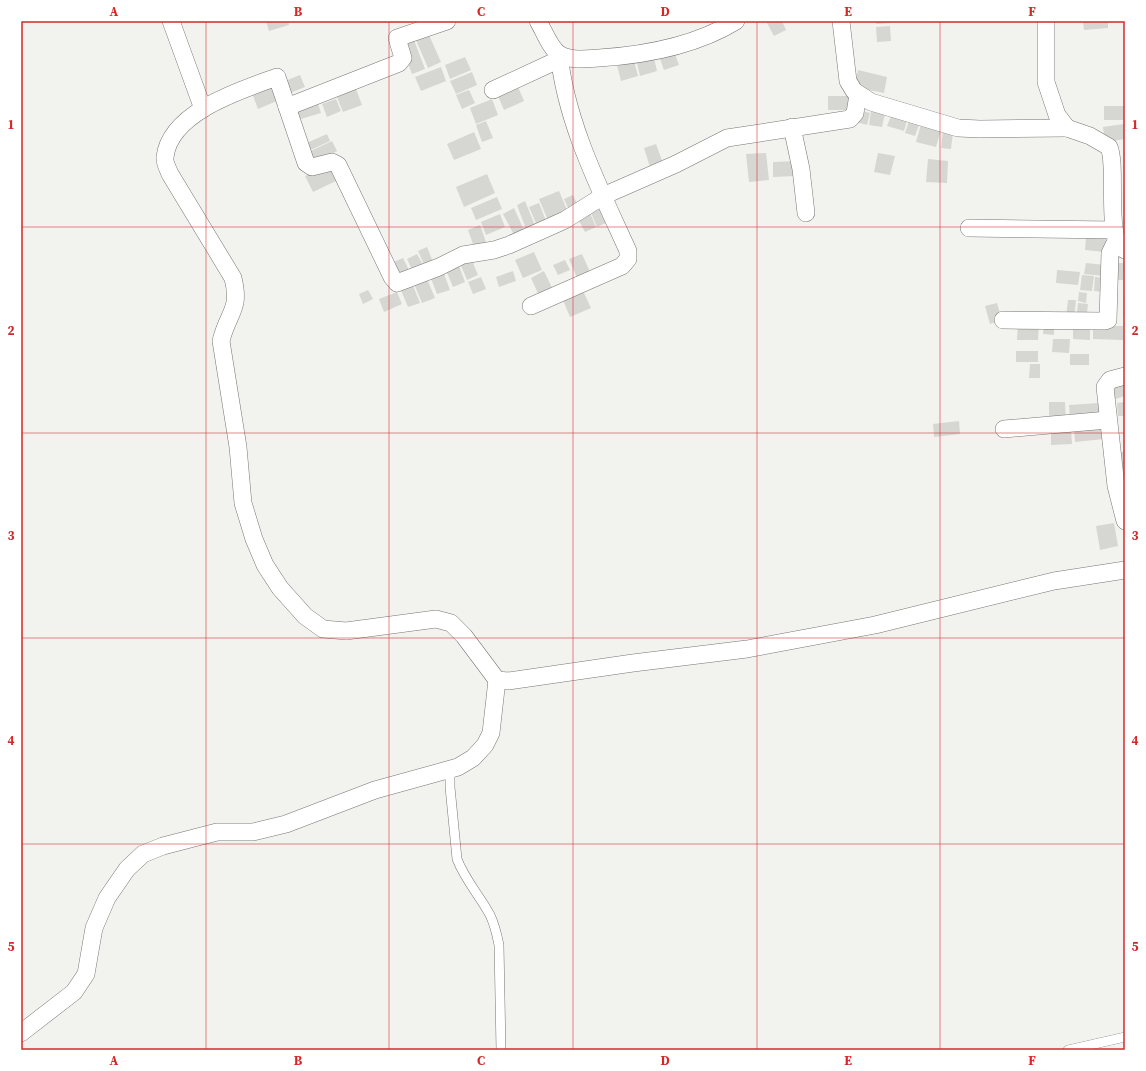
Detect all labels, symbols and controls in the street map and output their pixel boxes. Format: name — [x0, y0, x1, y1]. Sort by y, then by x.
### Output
text: A — [110, 3, 119, 20]
text: B — [294, 3, 303, 20]
text: C — [477, 3, 485, 20]
text: D — [660, 3, 670, 20]
text: E — [844, 3, 852, 20]
text: F — [1028, 3, 1036, 20]
text: 1 — [7, 116, 15, 133]
text: 1 — [1131, 116, 1139, 133]
text: 2 — [7, 322, 15, 339]
text: 2 — [1131, 322, 1139, 339]
text: 3 — [7, 527, 15, 544]
text: 3 — [1131, 527, 1139, 544]
text: 4 — [7, 732, 15, 749]
text: 4 — [1131, 732, 1139, 749]
text: 5 — [7, 938, 15, 955]
text: 5 — [1131, 938, 1139, 955]
text: A — [110, 1052, 119, 1069]
text: B — [294, 1052, 303, 1069]
text: C — [477, 1052, 485, 1069]
text: D — [660, 1052, 670, 1069]
text: E — [844, 1052, 852, 1069]
text: F — [1028, 1052, 1036, 1069]

